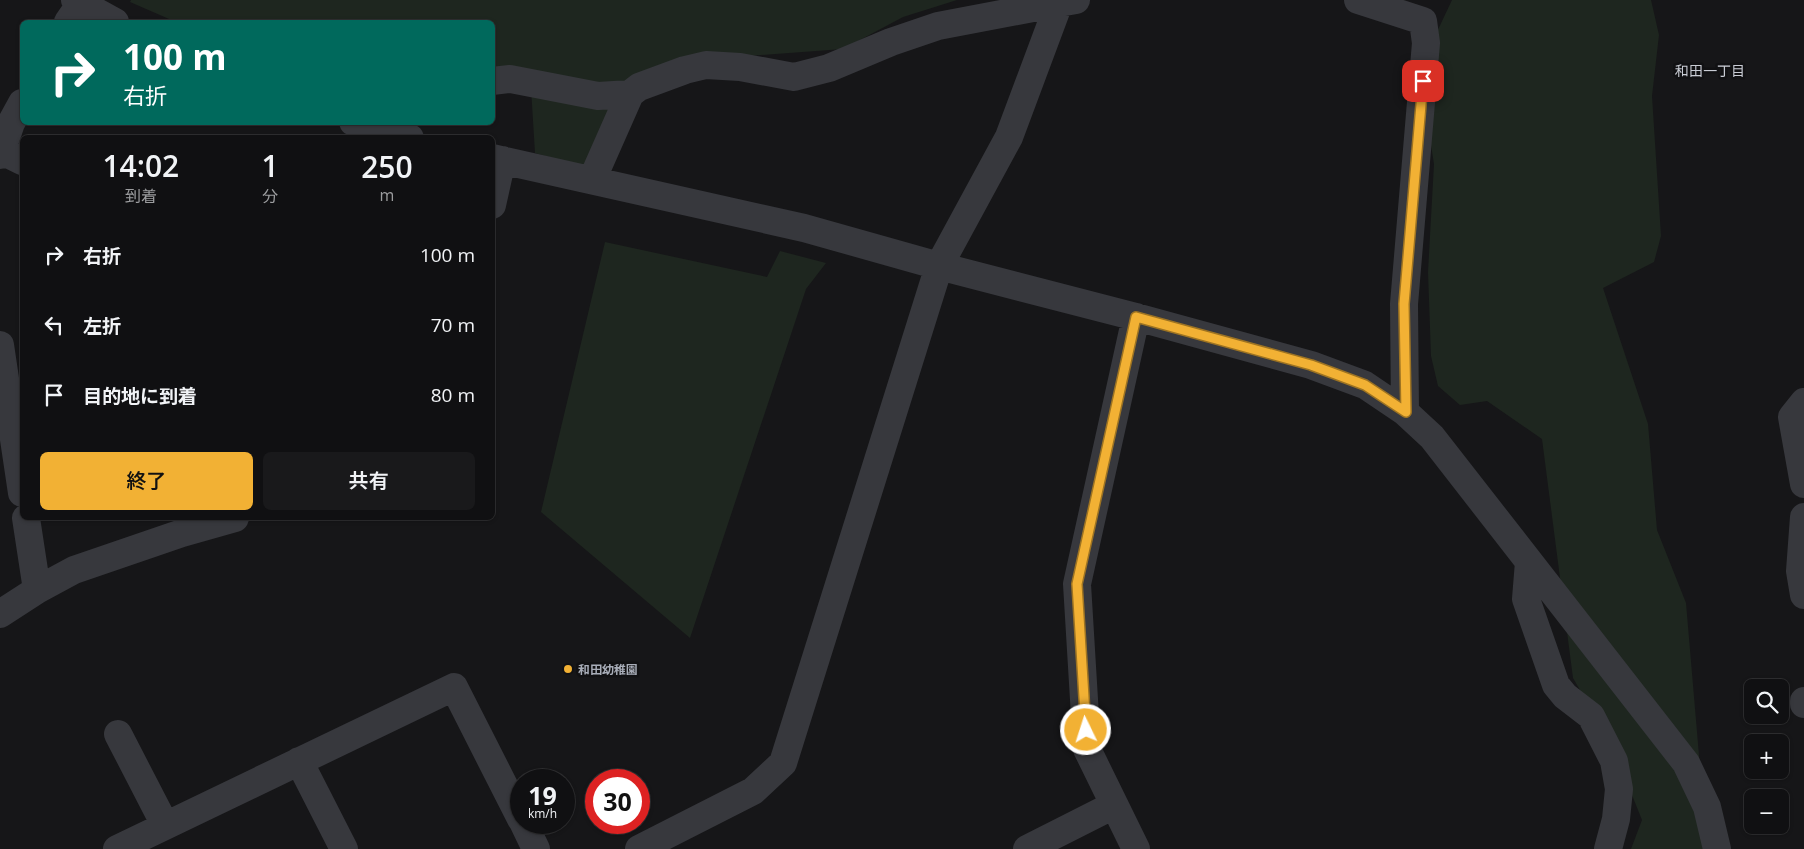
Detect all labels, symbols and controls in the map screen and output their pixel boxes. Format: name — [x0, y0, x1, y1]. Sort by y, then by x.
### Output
text: 100 m — [123, 33, 227, 80]
icon: right — [40, 40, 105, 105]
pin — [1402, 60, 1444, 102]
district label: 和田一丁目 — [1675, 61, 1745, 80]
icon: arrive — [1409, 67, 1437, 95]
text: 右折 — [123, 80, 167, 110]
text: 14:02 — [102, 145, 179, 186]
text: 1 — [262, 145, 279, 186]
text: 250 — [361, 146, 413, 187]
text: m — [379, 184, 394, 206]
text: 到着 — [125, 185, 157, 207]
text: 分 — [262, 185, 278, 207]
icon: right — [40, 241, 68, 269]
text: 100 m — [420, 242, 475, 268]
text: 右折 — [83, 243, 121, 269]
icon: left — [40, 311, 68, 339]
text: 70 m — [431, 312, 475, 338]
text: 左折 — [83, 313, 121, 339]
icon: arrive — [40, 381, 68, 409]
text: 80 m — [431, 382, 475, 408]
text: 目的地に到着 — [83, 383, 197, 409]
button: 終了 — [40, 452, 253, 510]
button: 共有 — [263, 452, 475, 510]
place label: 和田幼稚園 — [578, 661, 638, 678]
marker: 和田幼稚園 — [562, 663, 574, 675]
map controls — [1744, 679, 1789, 834]
button: search — [1744, 679, 1789, 724]
position arrow — [1059, 703, 1111, 755]
button: + — [1744, 734, 1789, 779]
speed limit sign: 30 — [585, 769, 650, 834]
text: 19 — [528, 778, 557, 812]
button: − — [1744, 789, 1789, 834]
text: km/h — [528, 805, 557, 822]

